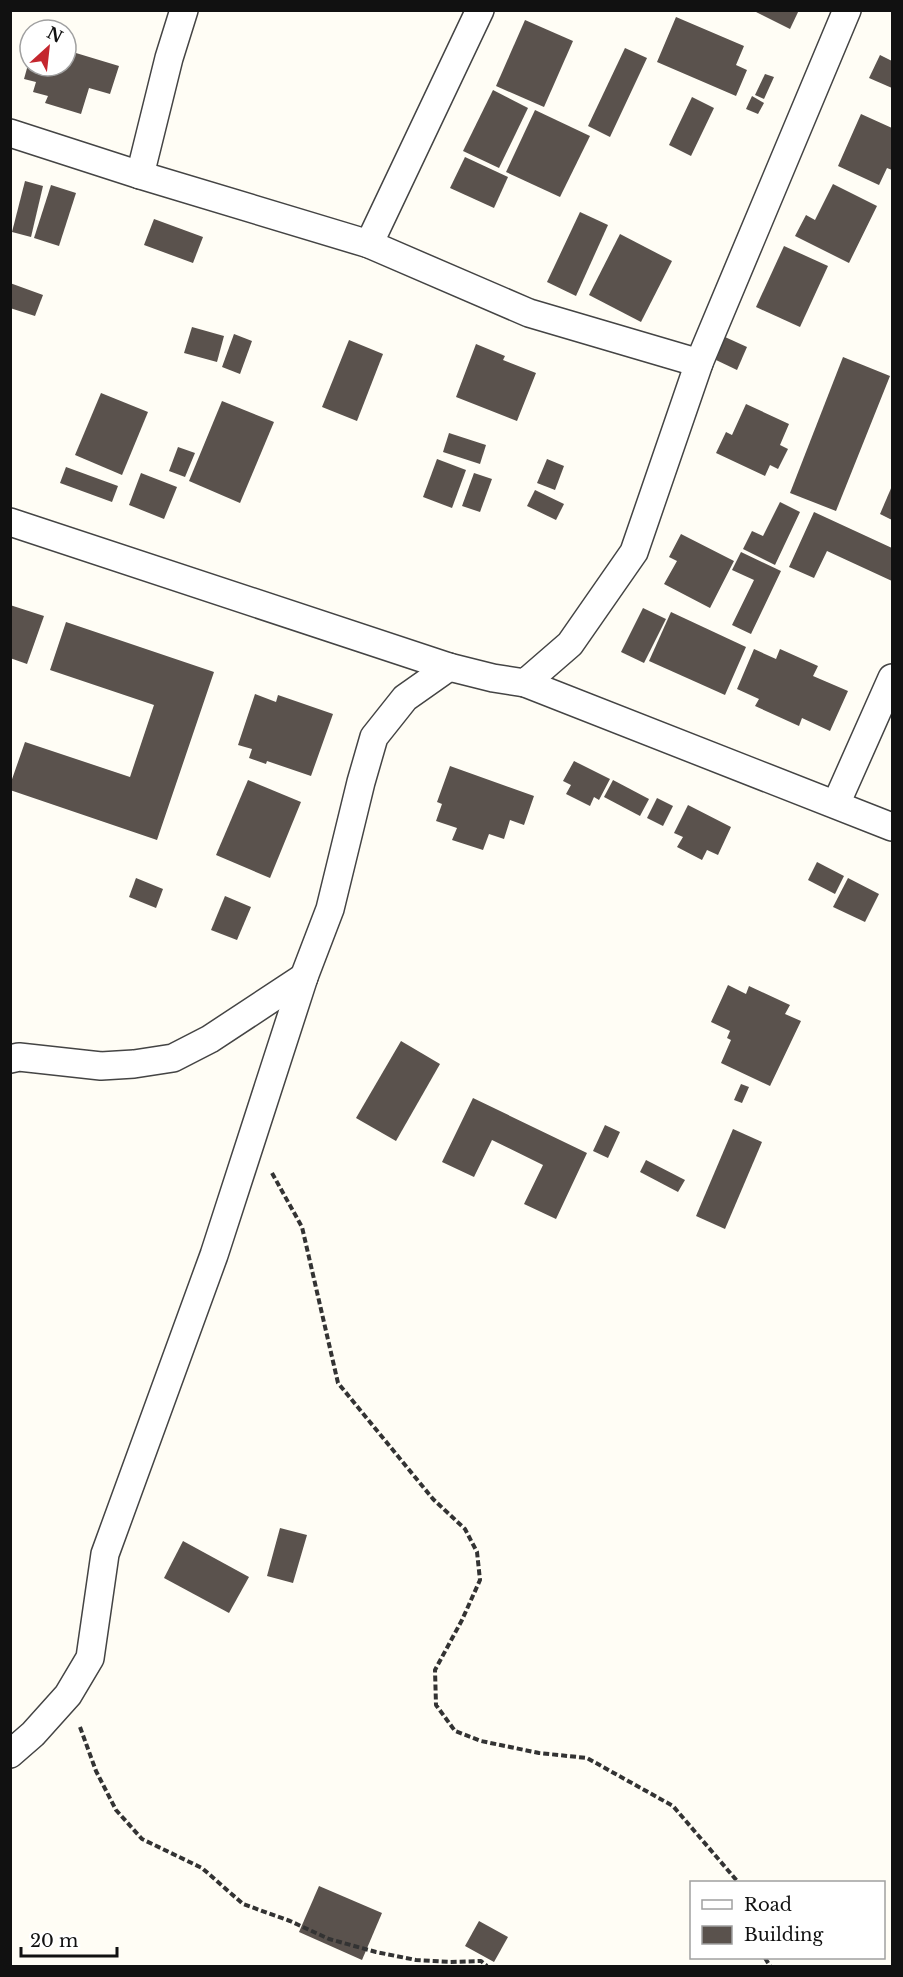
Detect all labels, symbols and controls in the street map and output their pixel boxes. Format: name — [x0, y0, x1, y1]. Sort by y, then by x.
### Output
north arrow — [18, 18, 78, 78]
text: N — [44, 22, 66, 47]
legend — [690, 1881, 885, 1959]
text: Road — [744, 1894, 792, 1916]
scale bar — [21, 1920, 117, 1958]
text: Building — [744, 1924, 823, 1946]
text: 20 m — [30, 1930, 78, 1952]

